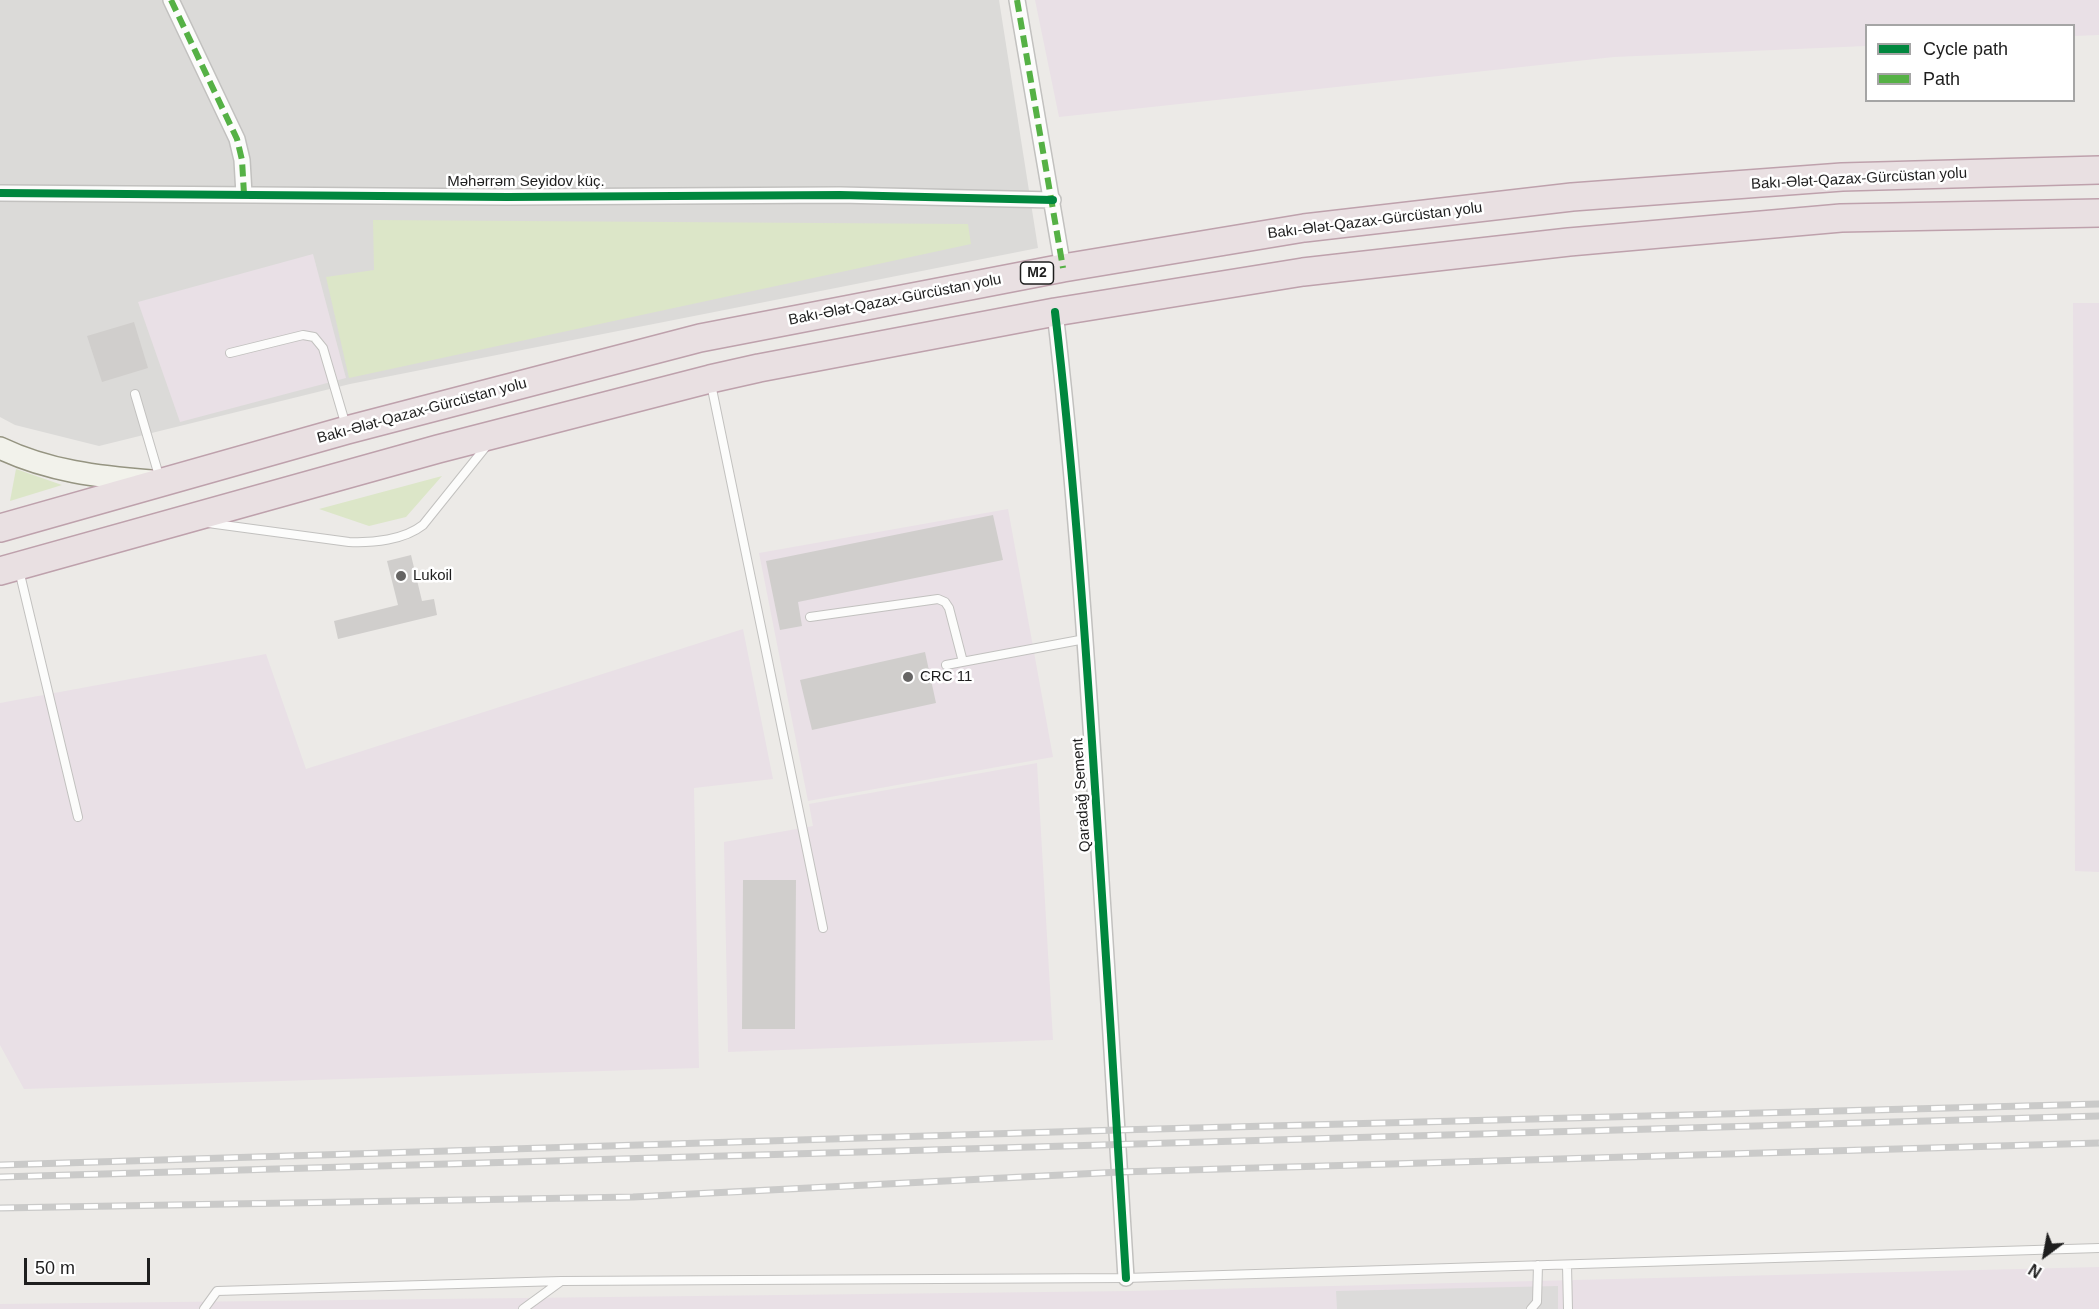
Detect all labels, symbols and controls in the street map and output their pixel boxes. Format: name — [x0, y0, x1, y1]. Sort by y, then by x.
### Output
legend — [1865, 24, 2075, 102]
text: Cycle path — [1923, 39, 2008, 59]
text: Path — [1923, 69, 1960, 89]
street label: Bakı-Ələt-Qazax-Gürcüstan yolu — [1750, 164, 1968, 194]
street label: Məhərrəm Seyidov küç. — [447, 173, 605, 191]
street label: Bakı-Ələt-Qazax-Gürcüstan yolu — [1267, 199, 1483, 243]
road number: M2 — [1020, 262, 1054, 284]
street label: Bakı-Ələt-Qazax-Gürcüstan yolu — [787, 271, 1003, 329]
street label: Bakı-Ələt-Qazax-Gürcüstan yolu — [315, 374, 529, 448]
place label: Lukoil — [413, 567, 452, 585]
marker: Lukoil — [394, 569, 408, 583]
place label: CRC 11 — [920, 668, 972, 686]
marker: CRC 11 — [901, 670, 915, 684]
street label: Qaradağ Sement — [1069, 737, 1095, 853]
north arrow — [2015, 1225, 2075, 1285]
scale bar — [27, 1246, 153, 1284]
text: 50 m — [35, 1258, 75, 1278]
text: N — [2026, 1260, 2045, 1281]

